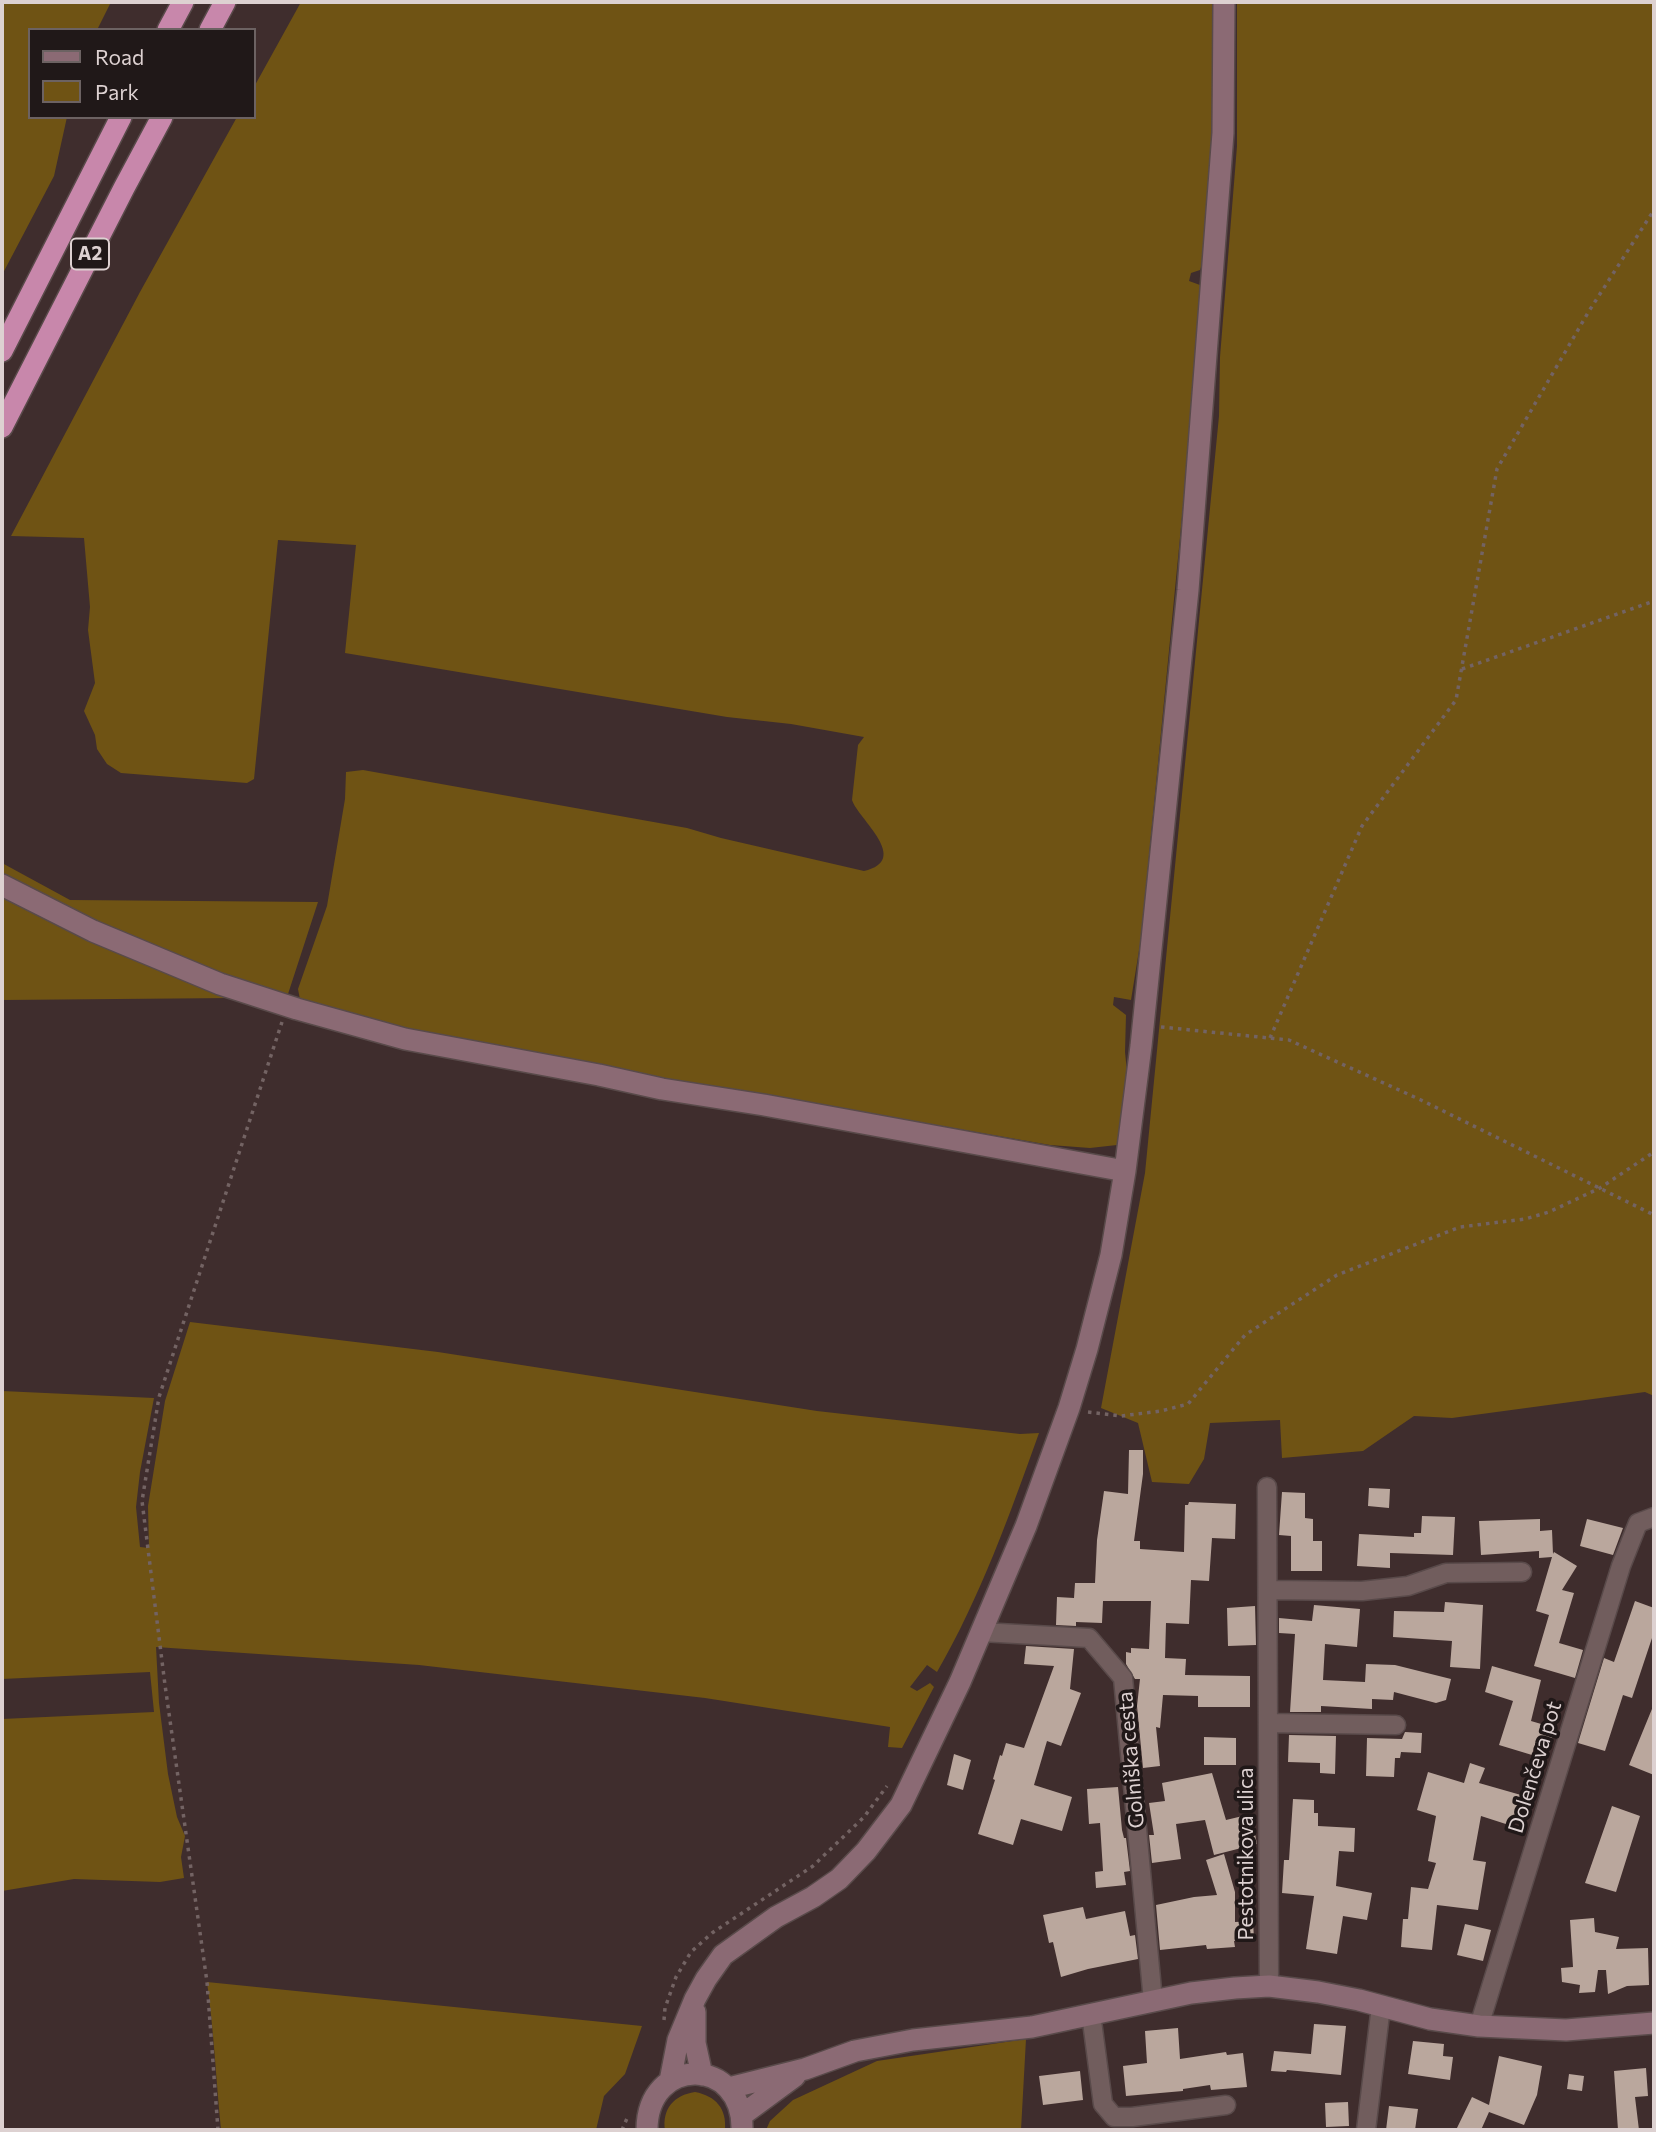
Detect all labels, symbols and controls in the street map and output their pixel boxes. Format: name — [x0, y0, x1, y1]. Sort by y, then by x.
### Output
legend — [28, 28, 256, 119]
text: Road — [95, 44, 144, 69]
text: Park — [95, 79, 139, 104]
road number: A2 — [71, 238, 109, 270]
street label: Golniška cesta — [1112, 1691, 1150, 1829]
street label: Dolenčeva pot — [1503, 1698, 1567, 1836]
street label: Pestotnikova ulica — [1233, 1768, 1259, 1940]

